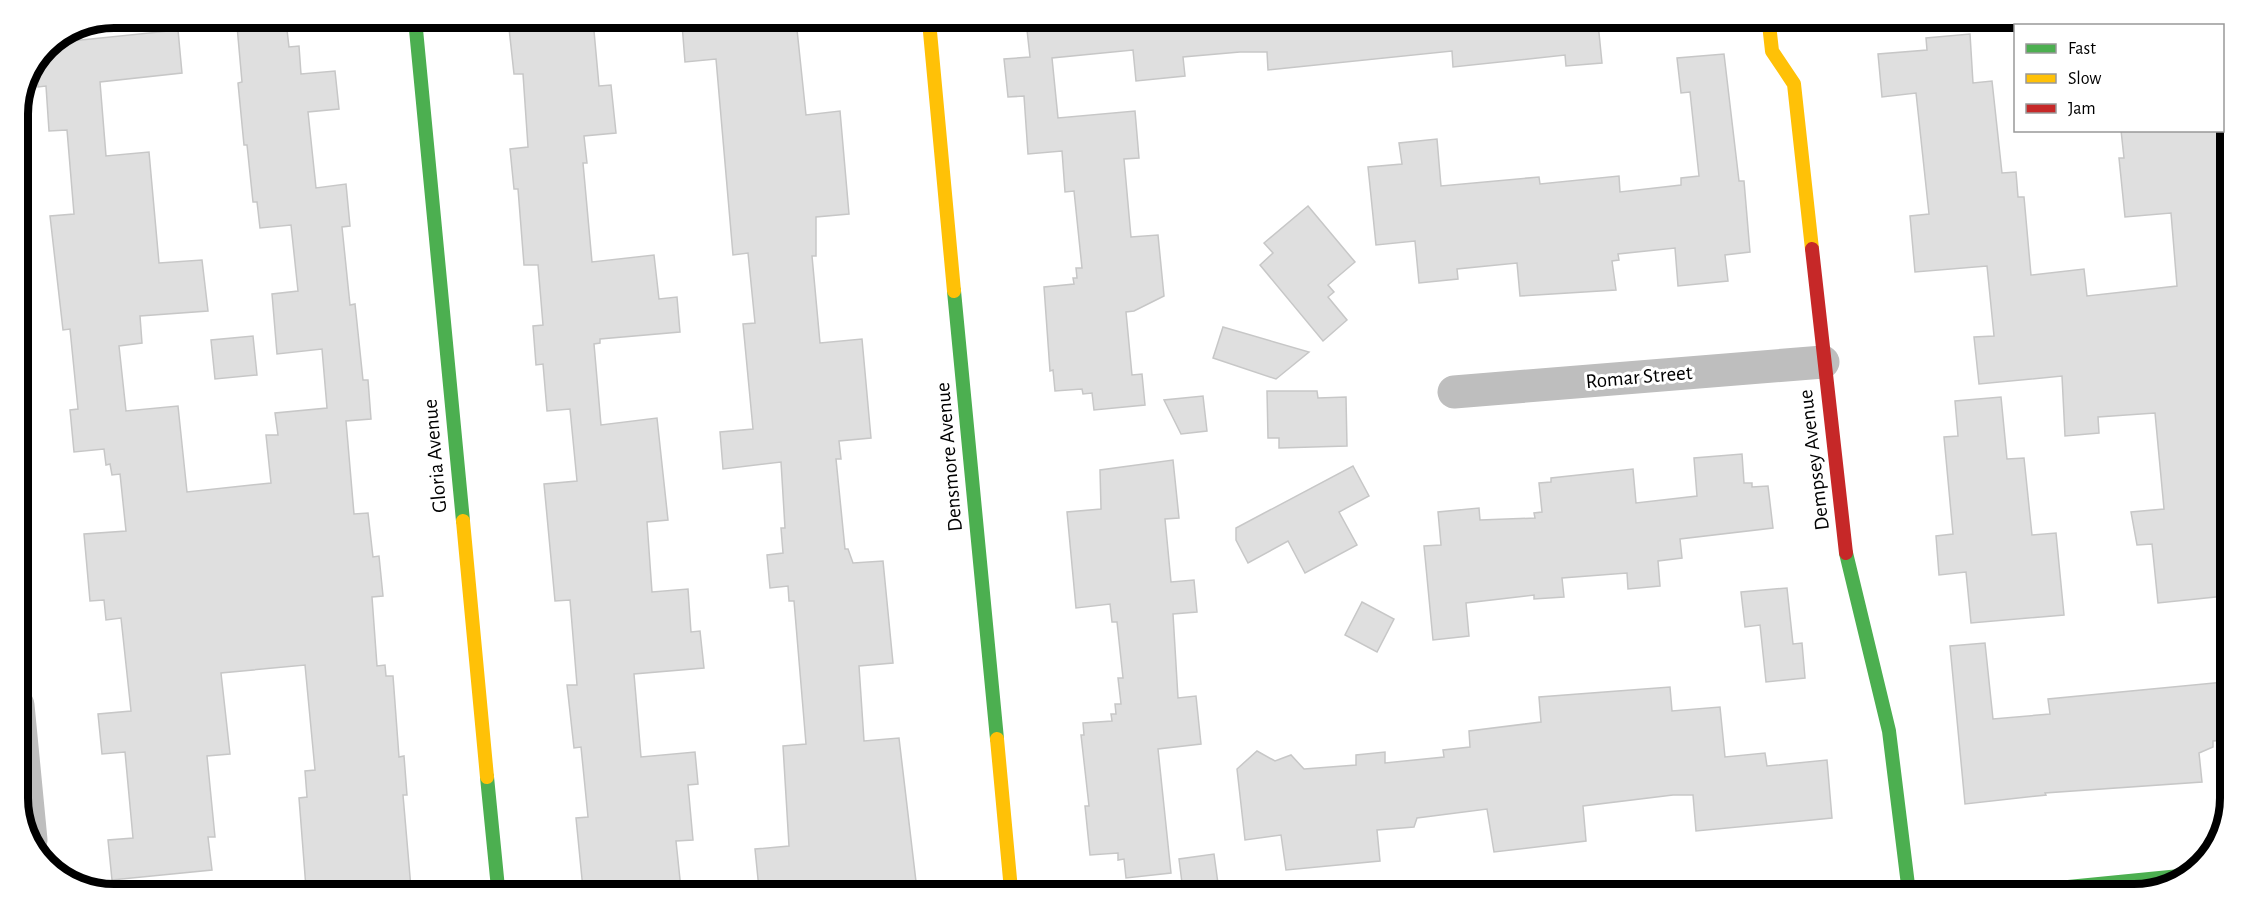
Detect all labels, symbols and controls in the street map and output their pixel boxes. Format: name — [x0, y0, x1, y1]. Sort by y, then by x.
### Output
legend — [2014, 24, 2224, 132]
text: Fast — [2068, 40, 2096, 58]
text: Slow — [2068, 70, 2101, 88]
text: Jam — [2068, 100, 2096, 118]
street label: Romar Street — [1585, 362, 1693, 392]
street label: Densmore Avenue — [932, 381, 966, 533]
street label: Dempsey Avenue — [1795, 388, 1833, 532]
street label: Gloria Avenue — [420, 398, 450, 514]

